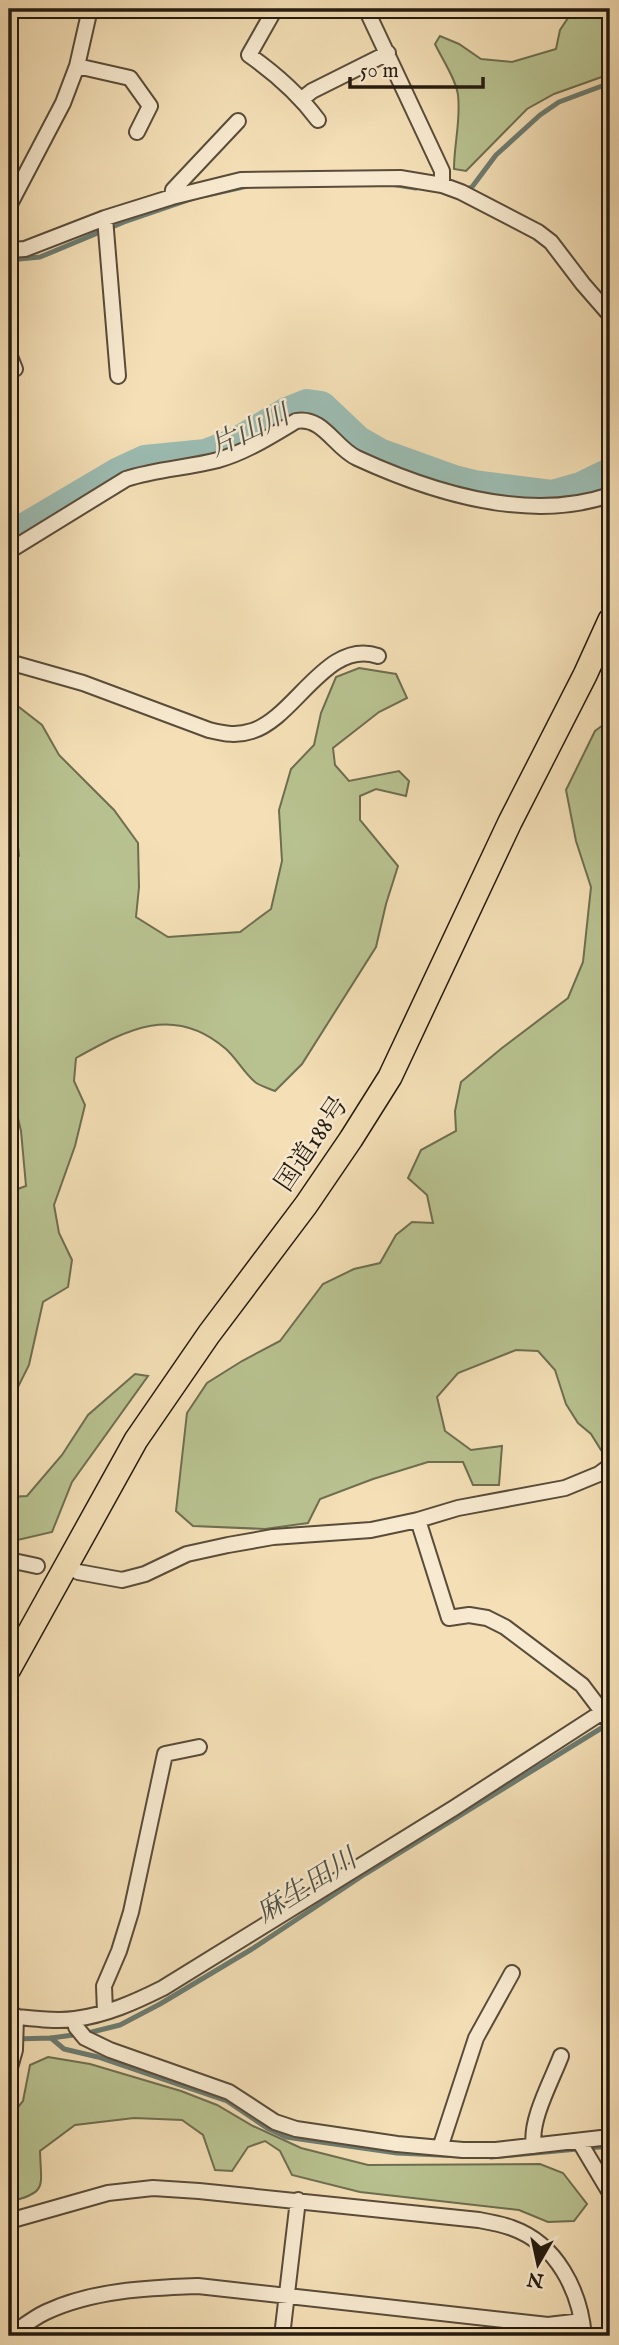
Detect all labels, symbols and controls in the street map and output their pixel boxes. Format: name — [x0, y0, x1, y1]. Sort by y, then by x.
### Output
scale bar — [350, 46, 482, 90]
text: 50 m — [360, 58, 399, 85]
water label: 片山川 — [205, 397, 298, 466]
street label: 国道188号 — [268, 1090, 356, 1198]
water label: 麻生田川 — [250, 1841, 366, 1932]
north arrow — [504, 2230, 574, 2300]
text: N — [525, 2266, 547, 2292]

